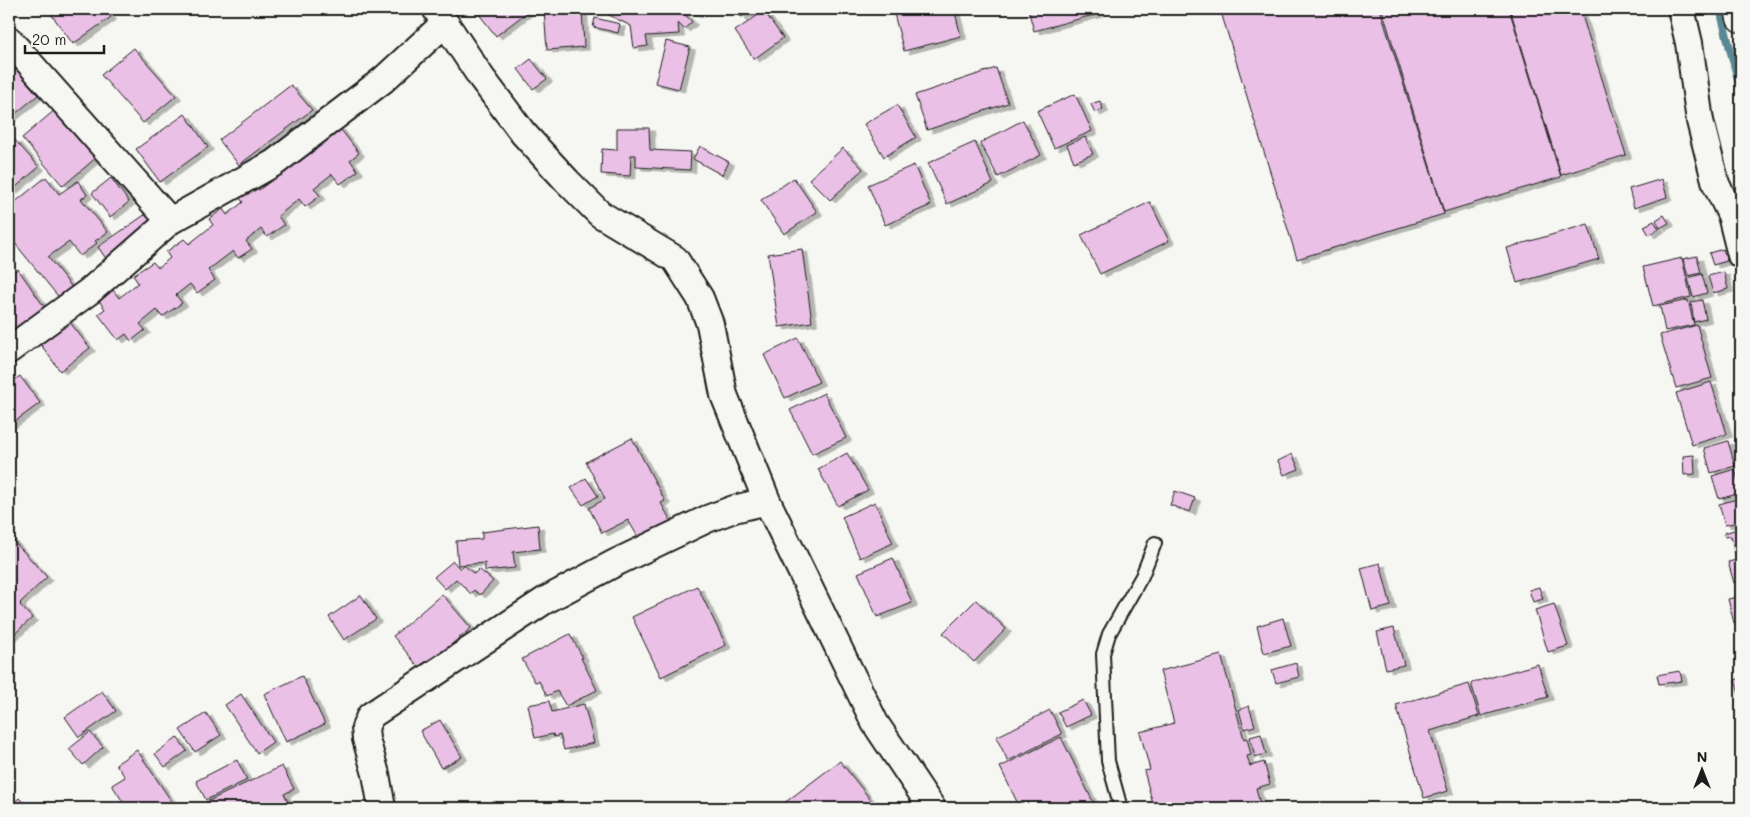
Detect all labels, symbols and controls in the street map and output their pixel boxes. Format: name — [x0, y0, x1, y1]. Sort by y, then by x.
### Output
scale bar — [25, 22, 104, 54]
text: 20 m — [32, 29, 66, 49]
north arrow — [1678, 744, 1728, 794]
text: N — [1697, 747, 1707, 766]

